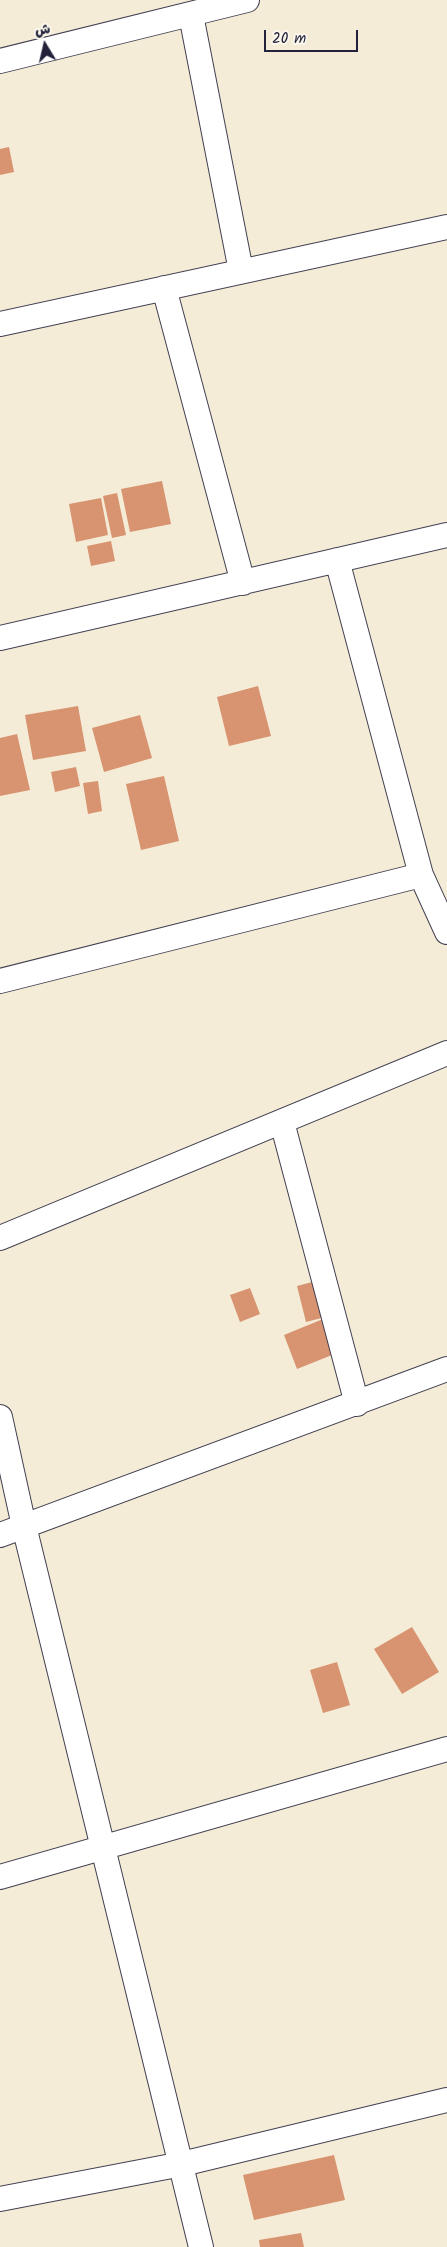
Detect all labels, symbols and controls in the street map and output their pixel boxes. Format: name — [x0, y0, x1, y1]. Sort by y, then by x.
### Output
text: ش — [33, 18, 52, 42]
north arrow — [20, 20, 70, 70]
scale bar — [267, 20, 361, 52]
text: 20 m — [272, 27, 306, 51]

